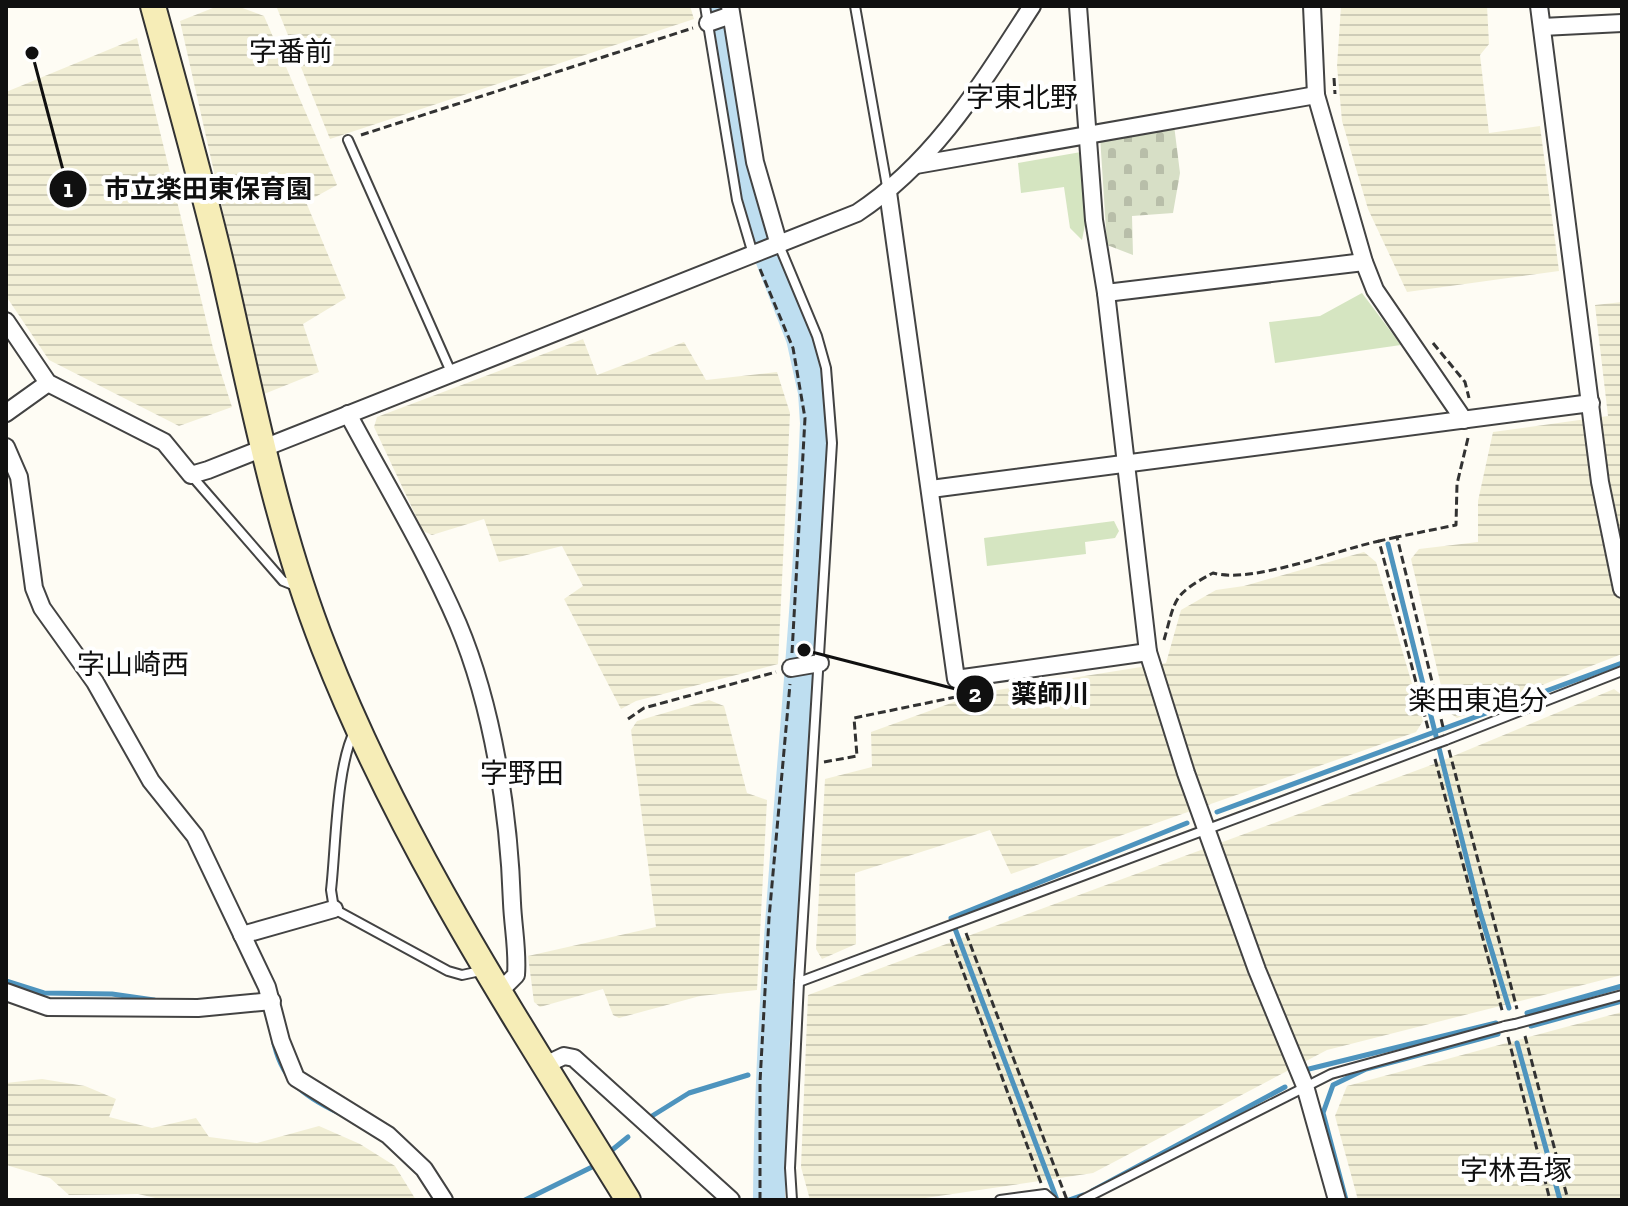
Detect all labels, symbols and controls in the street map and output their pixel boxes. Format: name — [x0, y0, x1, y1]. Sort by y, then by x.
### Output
district label: 字番前 — [249, 35, 333, 68]
district label: 字東北野 — [966, 81, 1078, 114]
callout: 市立楽田東保育園 — [48, 164, 328, 214]
text: 市立楽田東保育園 — [104, 173, 312, 205]
text: 1 — [63, 174, 73, 203]
district label: 字山崎西 — [77, 648, 189, 681]
callout: 薬師川 — [955, 669, 1105, 719]
text: 薬師川 — [1011, 678, 1089, 710]
text: 2 — [969, 679, 982, 708]
district label: 楽田東追分 — [1408, 684, 1548, 717]
district label: 字野田 — [480, 757, 564, 790]
district label: 字林吾塚 — [1460, 1154, 1572, 1187]

